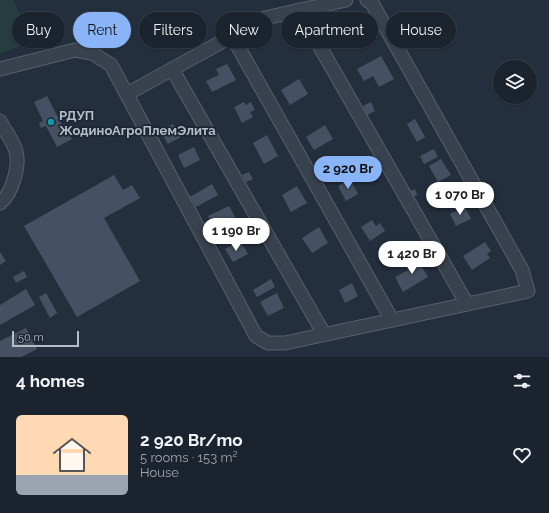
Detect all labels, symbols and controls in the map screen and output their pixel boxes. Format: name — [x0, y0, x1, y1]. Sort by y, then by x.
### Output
chip: Buy — [12, 12, 65, 48]
chip: Rent — [73, 12, 131, 48]
chip: Filters — [139, 12, 207, 48]
chip: New — [215, 12, 273, 48]
chip: Apartment — [281, 12, 378, 48]
chip: House — [386, 12, 456, 48]
map controls — [493, 60, 537, 104]
button: layers — [493, 60, 537, 104]
place label: РДУП ЖодиноАгроПлемЭлита — [59, 108, 216, 138]
marker: РДУП ЖодиноАгроПлемЭлита — [46, 117, 56, 127]
pin: 2 920 Br — [307, 156, 389, 190]
text: 2 920 Br — [323, 161, 373, 176]
pin: 1 070 Br — [419, 182, 501, 216]
text: 1 070 Br — [435, 187, 485, 202]
pin: 1 190 Br — [195, 218, 277, 252]
text: 1 190 Br — [212, 223, 260, 238]
pin: 1 420 Br — [371, 241, 453, 275]
text: 1 420 Br — [387, 246, 437, 261]
scale bar — [12, 329, 79, 348]
text: 50 m — [18, 331, 44, 344]
icon: filters — [511, 370, 533, 392]
text: 4 homes — [16, 371, 85, 391]
text: 2 920 Br/mo — [140, 430, 243, 450]
icon: home — [48, 431, 96, 479]
icon: heart — [511, 444, 533, 466]
text: 5 rooms · 153 m² — [140, 450, 237, 465]
text: House — [140, 465, 179, 480]

